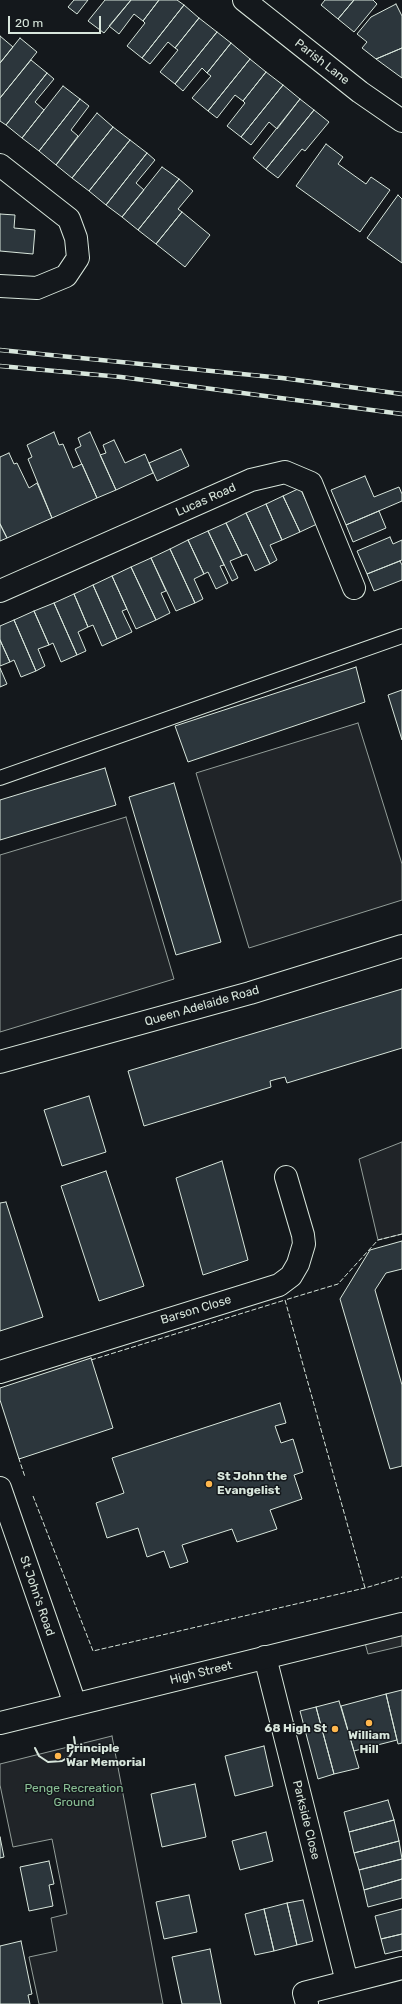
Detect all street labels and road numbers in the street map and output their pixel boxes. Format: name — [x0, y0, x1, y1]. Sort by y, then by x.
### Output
street label: Parish Lane — [292, 36, 352, 88]
street label: Lucas Road — [174, 480, 238, 520]
street label: Queen Adelaide Road — [143, 983, 261, 1029]
street label: Barson Close — [159, 1292, 233, 1328]
street label: St John's Road — [17, 1554, 57, 1638]
street label: High Street — [168, 1658, 234, 1688]
street label: Parkside Close — [289, 1779, 323, 1861]

